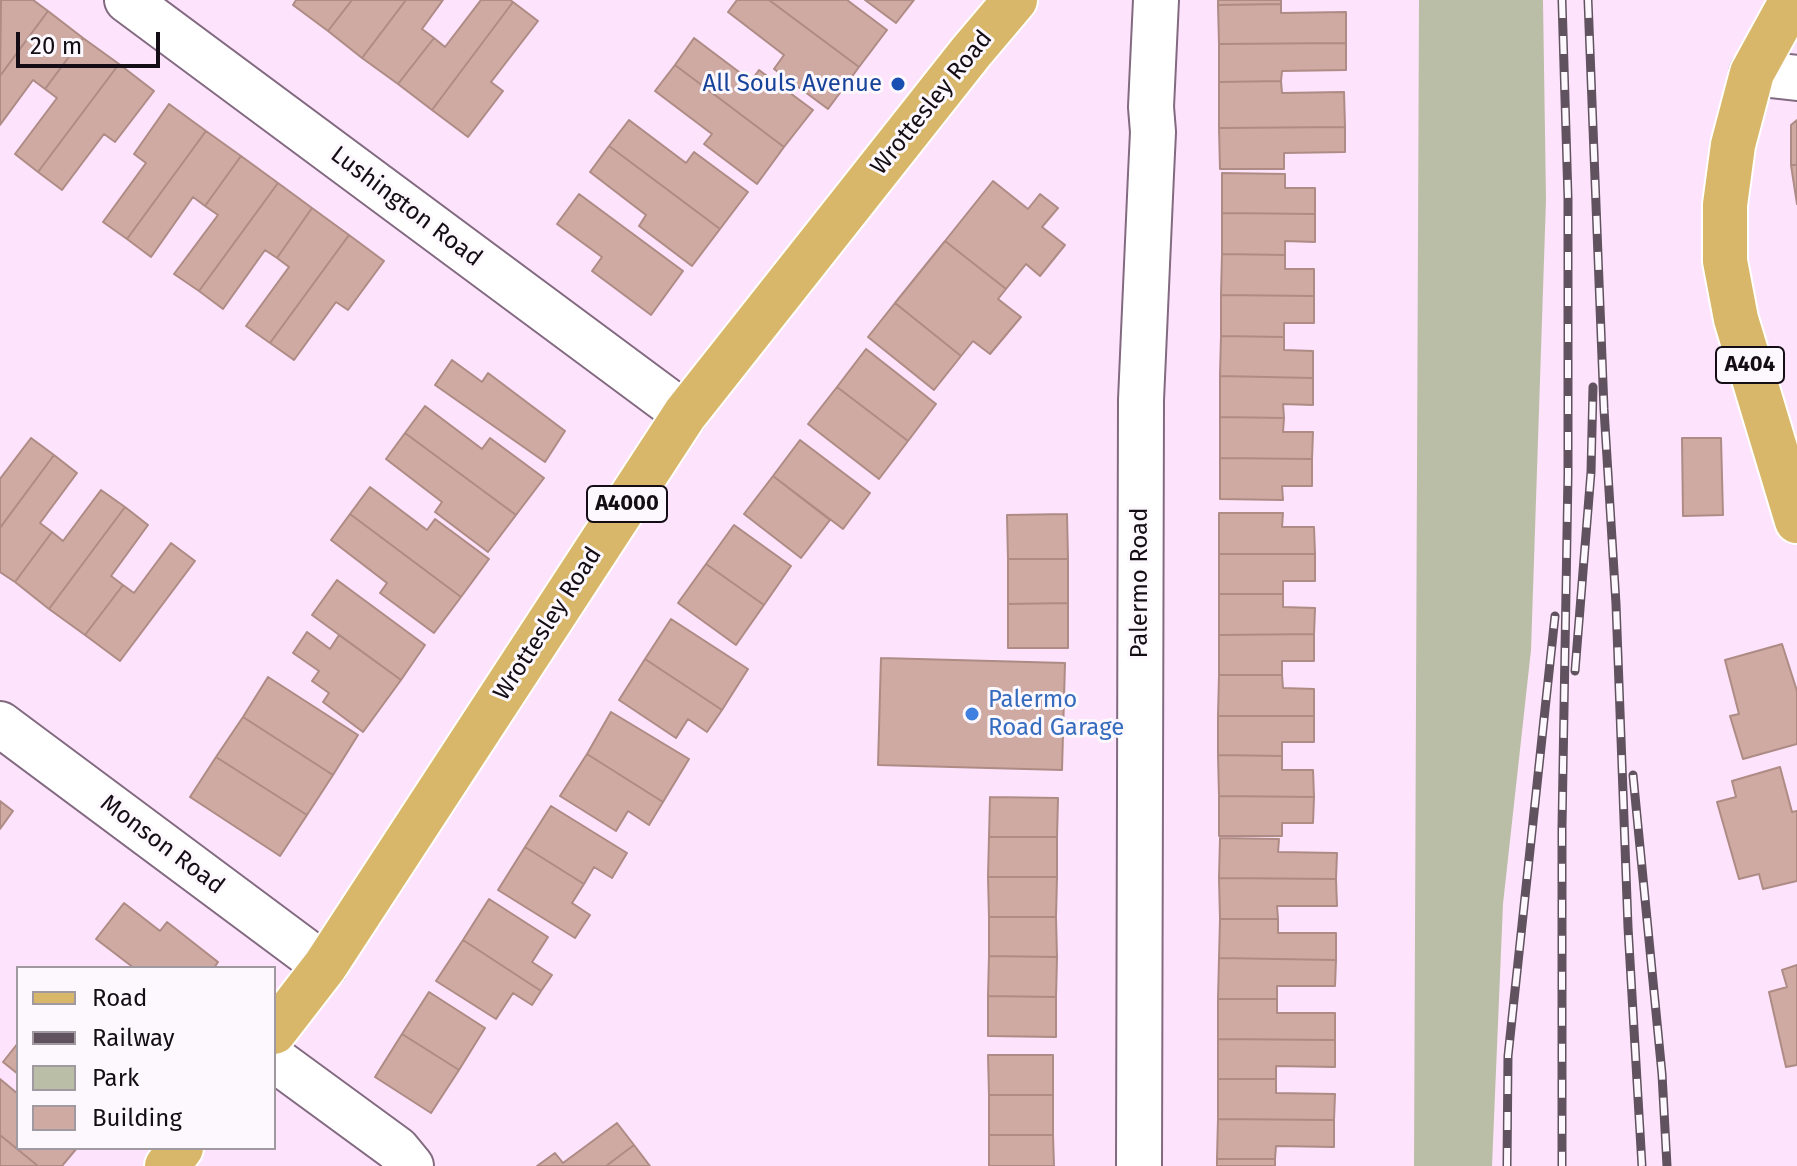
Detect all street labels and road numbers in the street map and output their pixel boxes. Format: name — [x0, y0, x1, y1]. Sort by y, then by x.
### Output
street label: Wrottesley Road — [865, 25, 999, 181]
street label: Lushington Road — [325, 141, 487, 273]
road number: A404 — [1716, 347, 1784, 383]
road number: A4000 — [587, 486, 667, 522]
street label: Palermo Road — [1126, 508, 1154, 658]
street label: Wrottesley Road — [488, 542, 608, 706]
street label: Monson Road — [94, 789, 230, 901]

